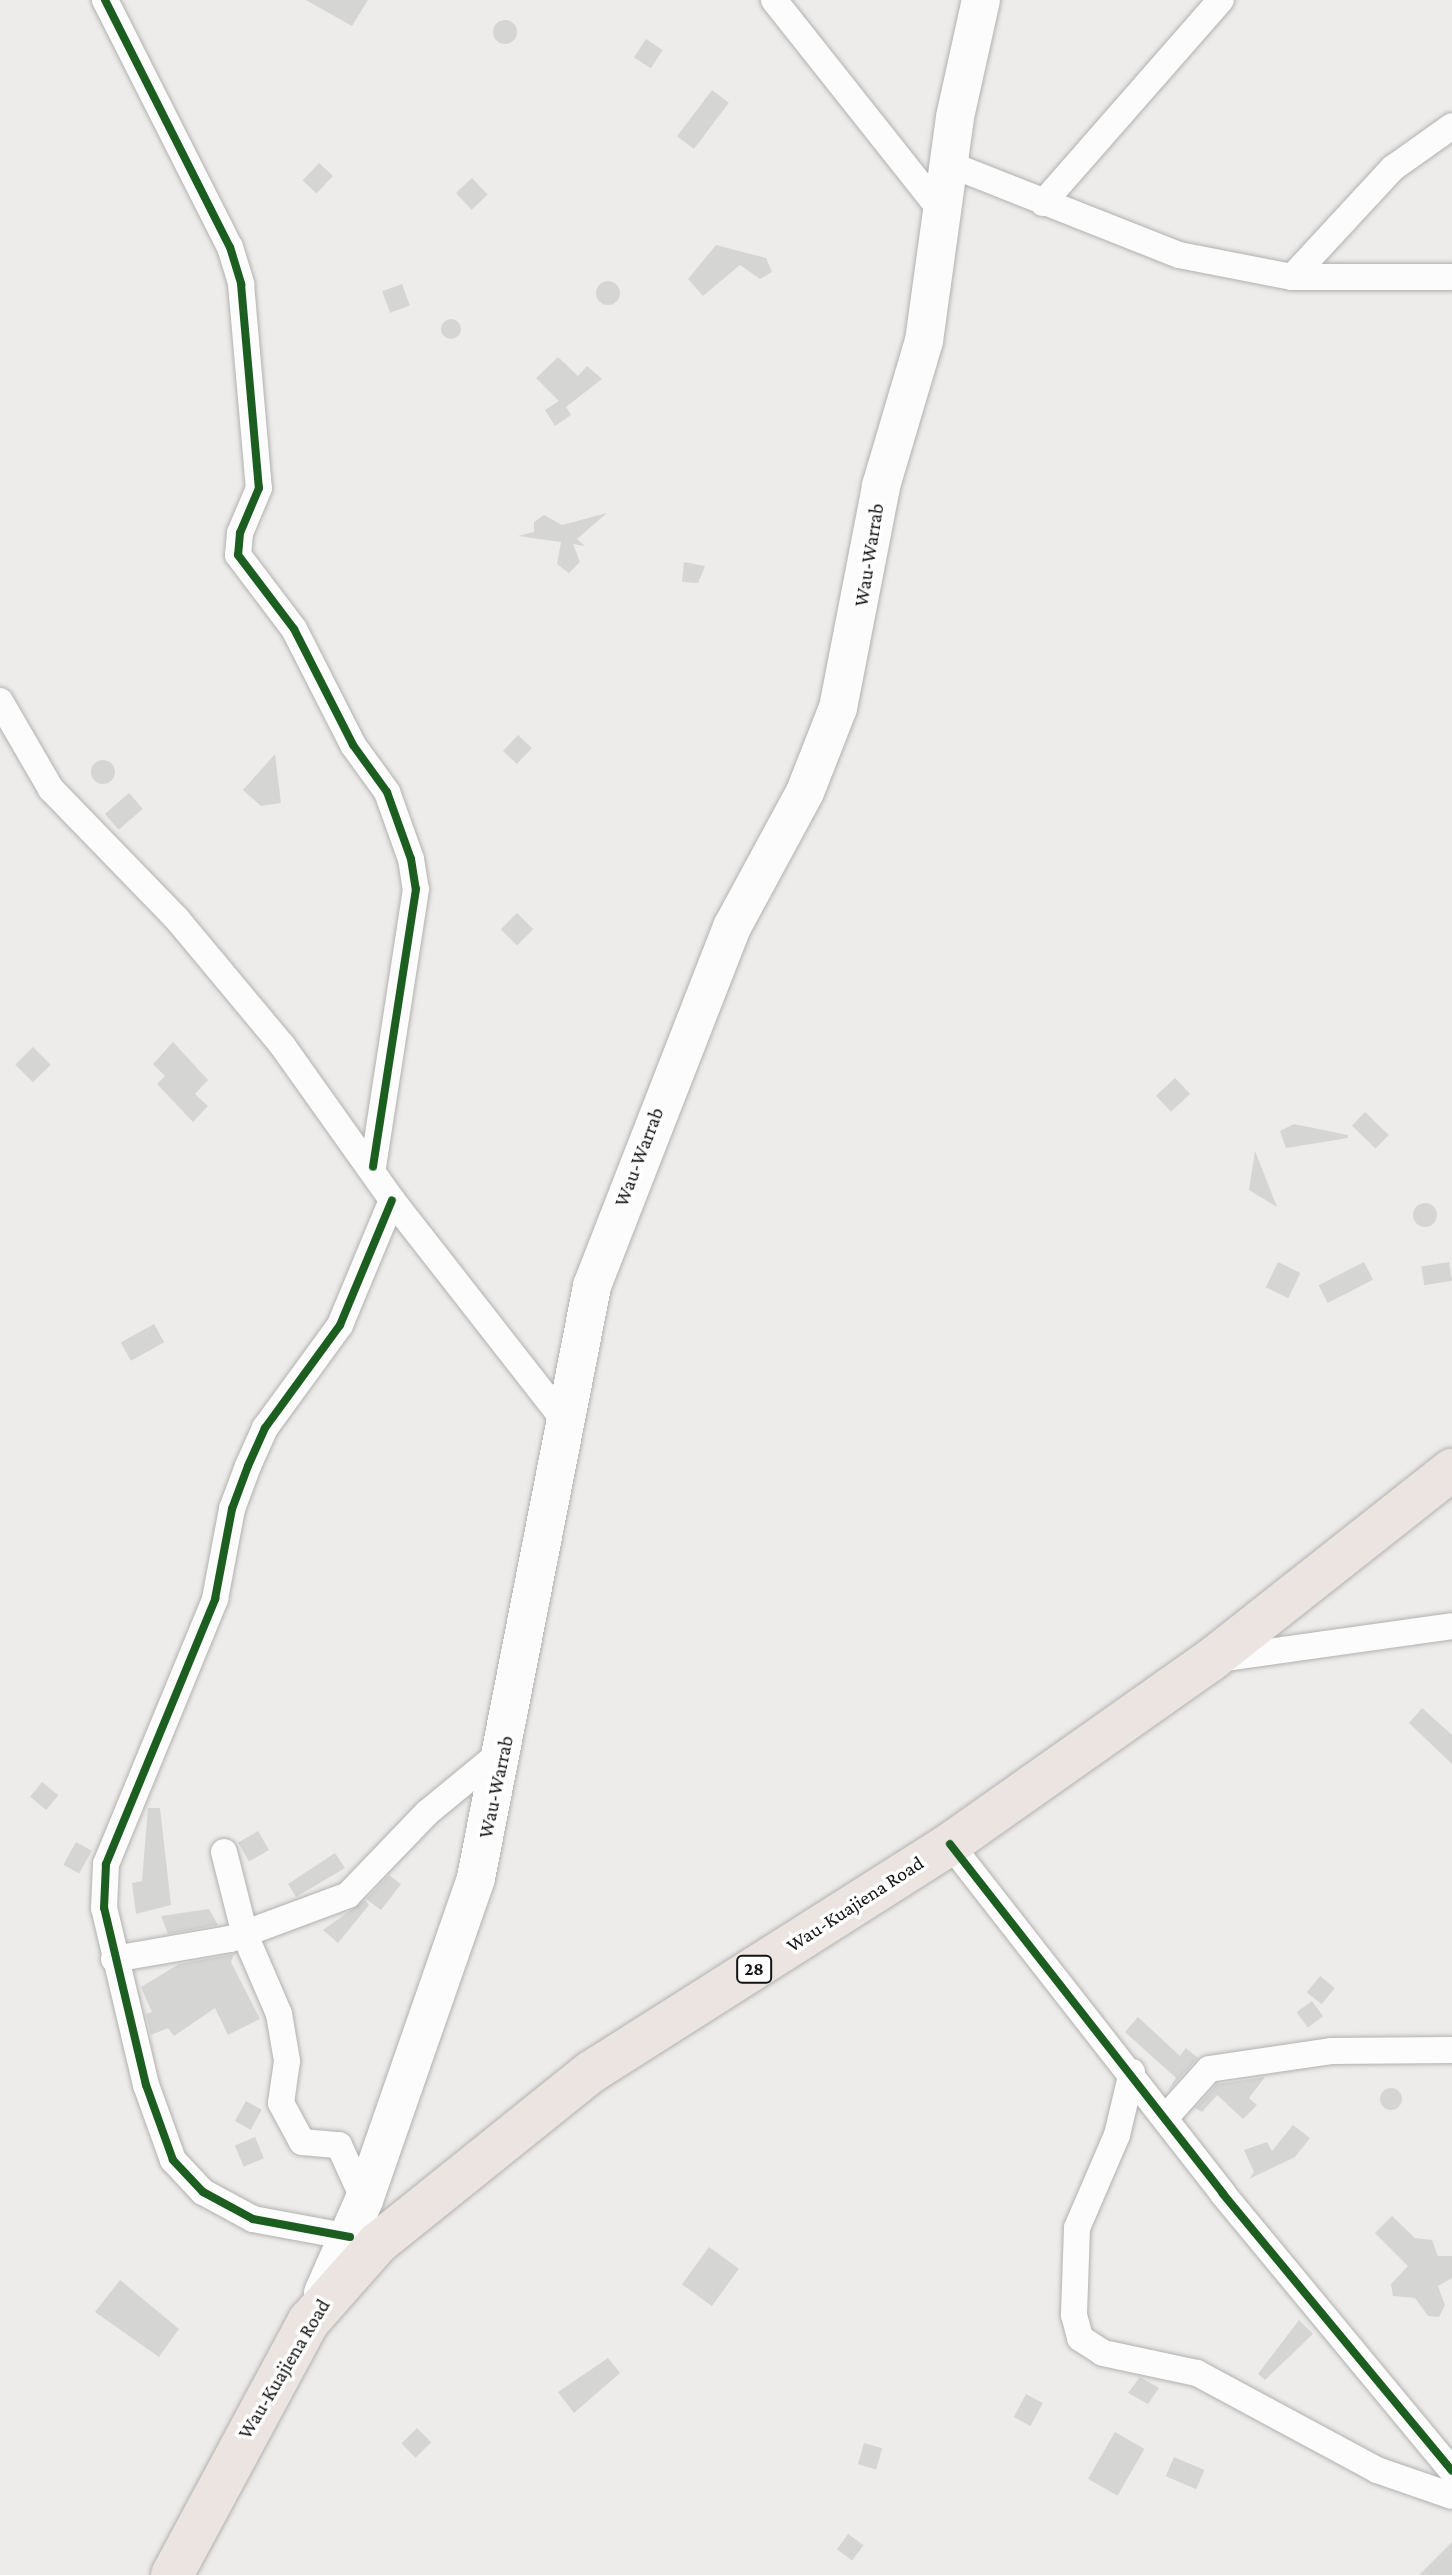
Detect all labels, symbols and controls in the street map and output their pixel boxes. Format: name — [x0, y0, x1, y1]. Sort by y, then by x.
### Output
street label: Wau-Warrab — [849, 502, 889, 608]
street label: Wau-Warrab — [609, 1104, 669, 1210]
street label: Wau-Warrab — [473, 1733, 519, 1841]
street label: Wau-Kuajiena Road — [782, 1851, 928, 1957]
road number: 28 — [736, 1955, 772, 1983]
street label: Wau-Kuajiena Road — [233, 2295, 335, 2443]

